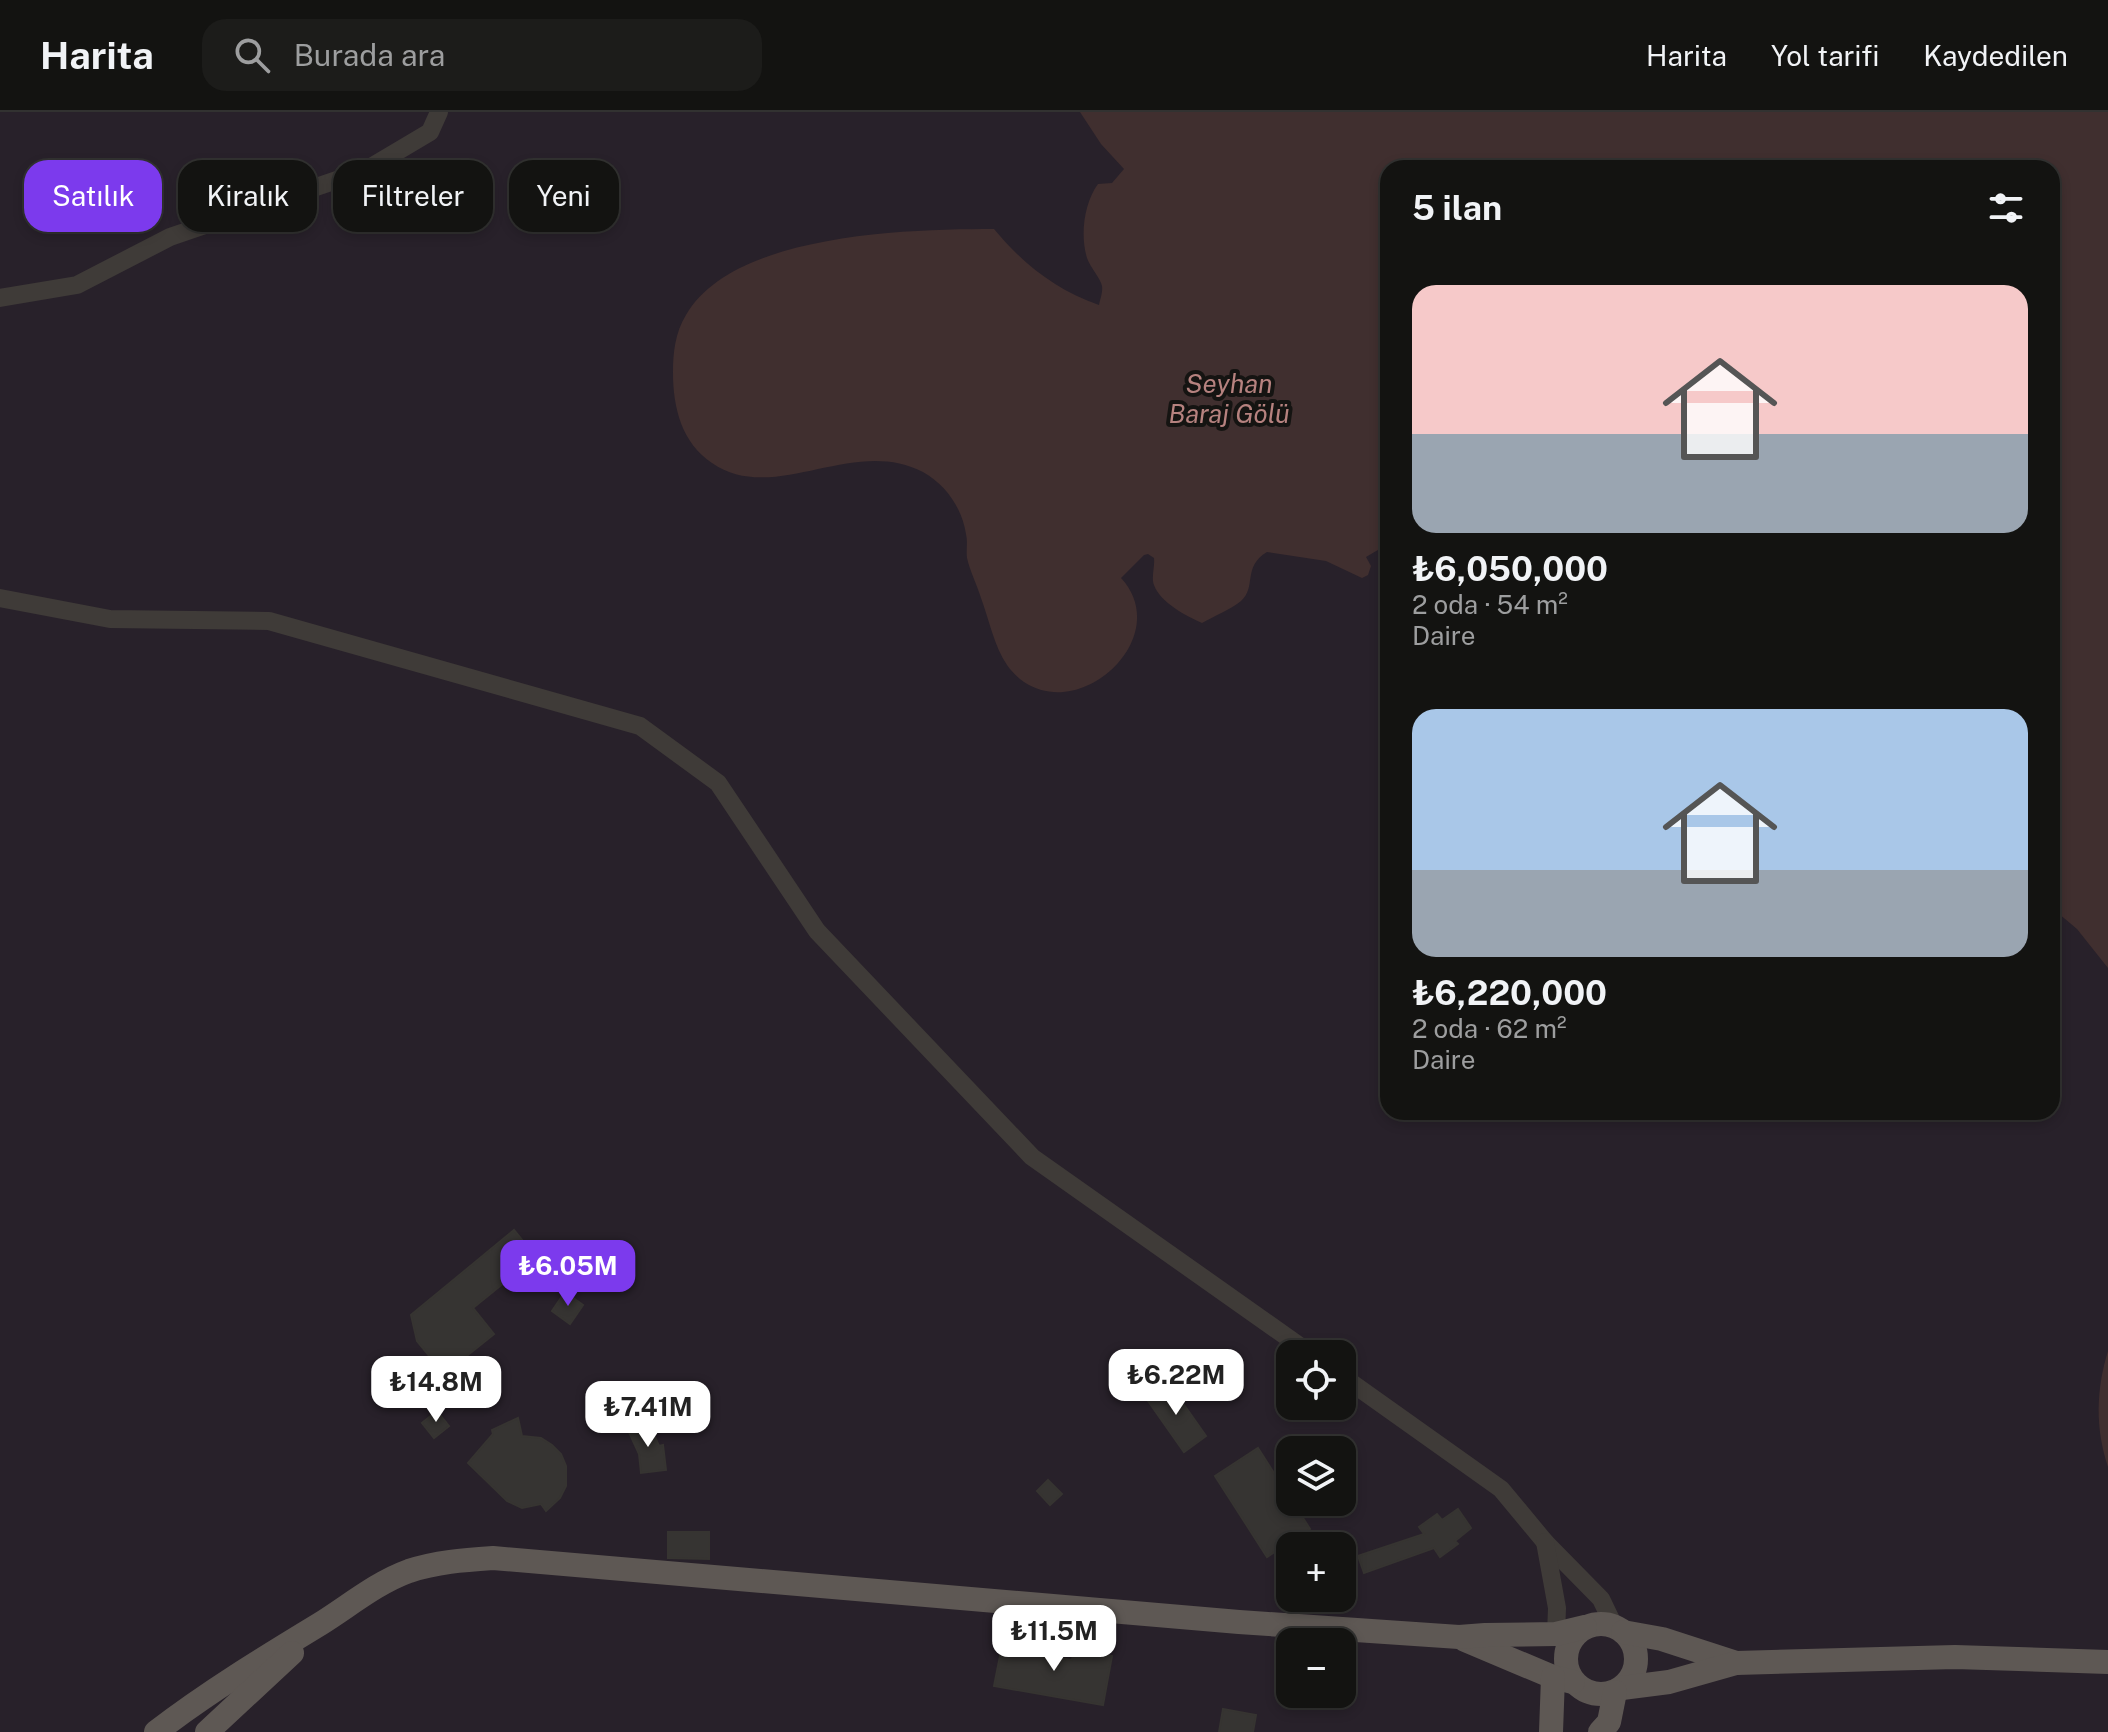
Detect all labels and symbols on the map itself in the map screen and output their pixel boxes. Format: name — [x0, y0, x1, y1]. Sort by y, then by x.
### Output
water label: Seyhan Baraj Gölü — [1168, 368, 1290, 429]
pin: ₺6.05M — [503, 1240, 633, 1308]
pin: ₺6.22M — [1111, 1349, 1241, 1417]
pin: ₺14.8M — [371, 1356, 501, 1424]
pin: ₺7.41M — [583, 1381, 713, 1449]
pin: ₺11.5M — [989, 1605, 1119, 1673]

